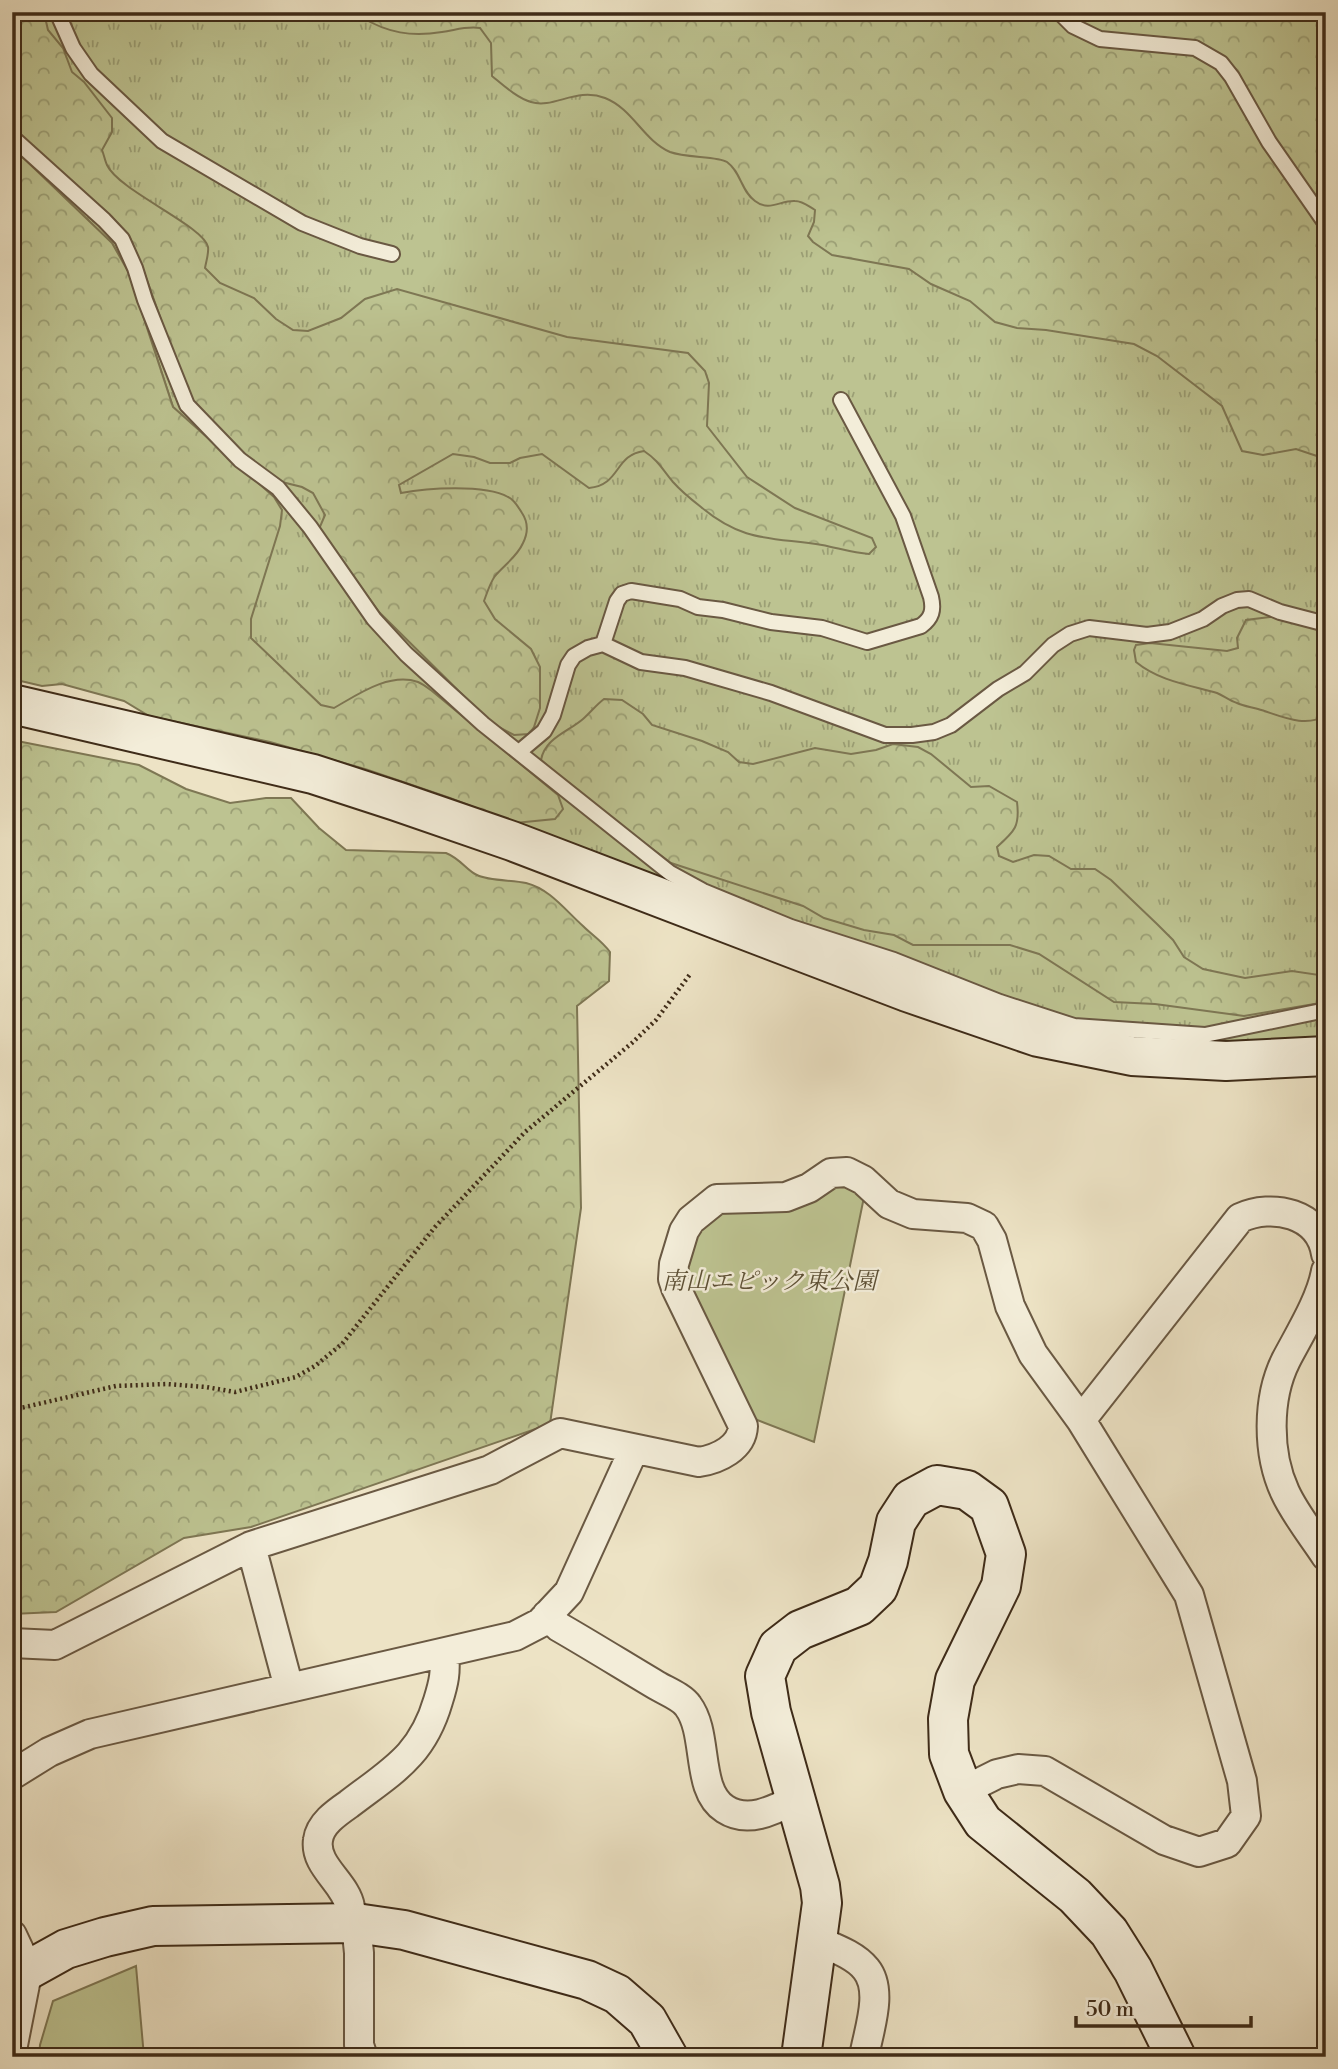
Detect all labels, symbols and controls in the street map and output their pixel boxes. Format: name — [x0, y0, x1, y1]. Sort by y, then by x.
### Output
park label: 南山エピック東公園 — [661, 1267, 881, 1297]
scale bar — [1076, 1985, 1250, 2029]
text: 50 m — [1086, 1997, 1134, 2023]

